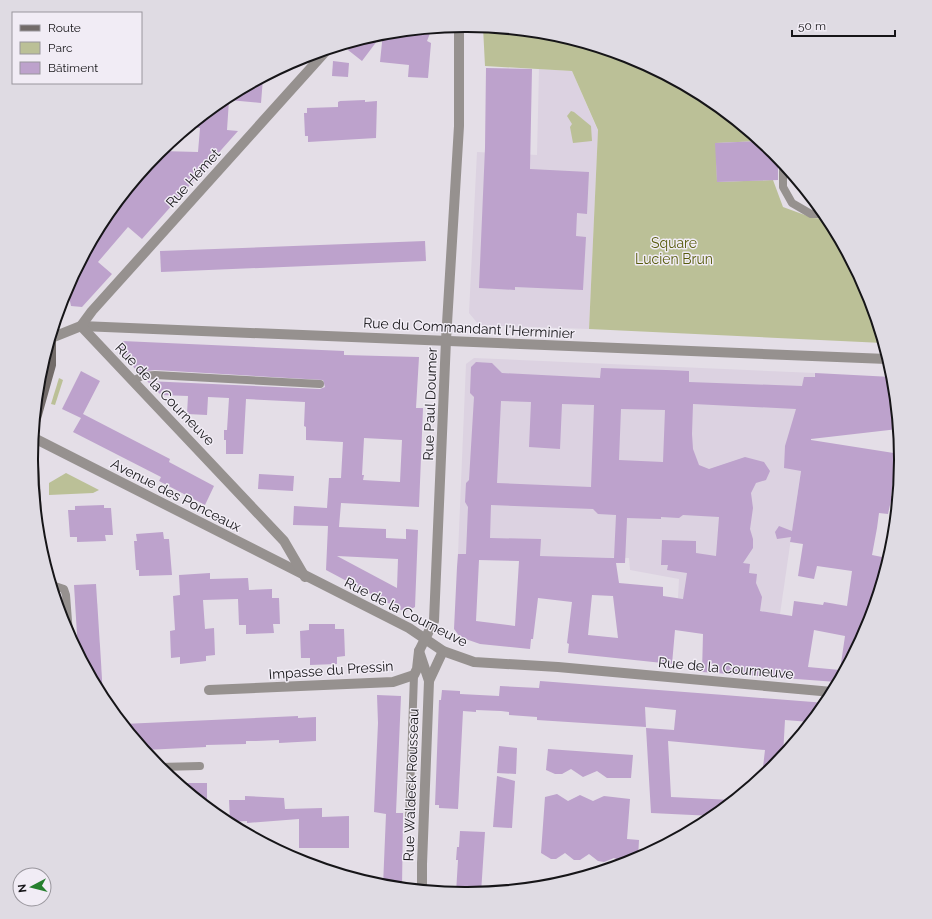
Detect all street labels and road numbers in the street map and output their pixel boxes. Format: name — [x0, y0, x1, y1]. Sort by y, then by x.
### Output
street label: Rue Hémet — [163, 145, 224, 211]
street label: Rue du Commandant l'Herminier — [363, 314, 575, 342]
street label: Rue de la Courneuve — [112, 340, 218, 448]
street label: Rue Paul Doumer — [420, 347, 440, 461]
street label: Avenue des Ponceaux — [108, 455, 244, 535]
street label: Rue de la Courneuve — [342, 574, 470, 650]
street label: Rue de la Courneuve — [658, 654, 794, 682]
street label: Impasse du Pressin — [268, 658, 394, 682]
street label: Rue Waldeck Rousseau — [400, 708, 422, 862]

